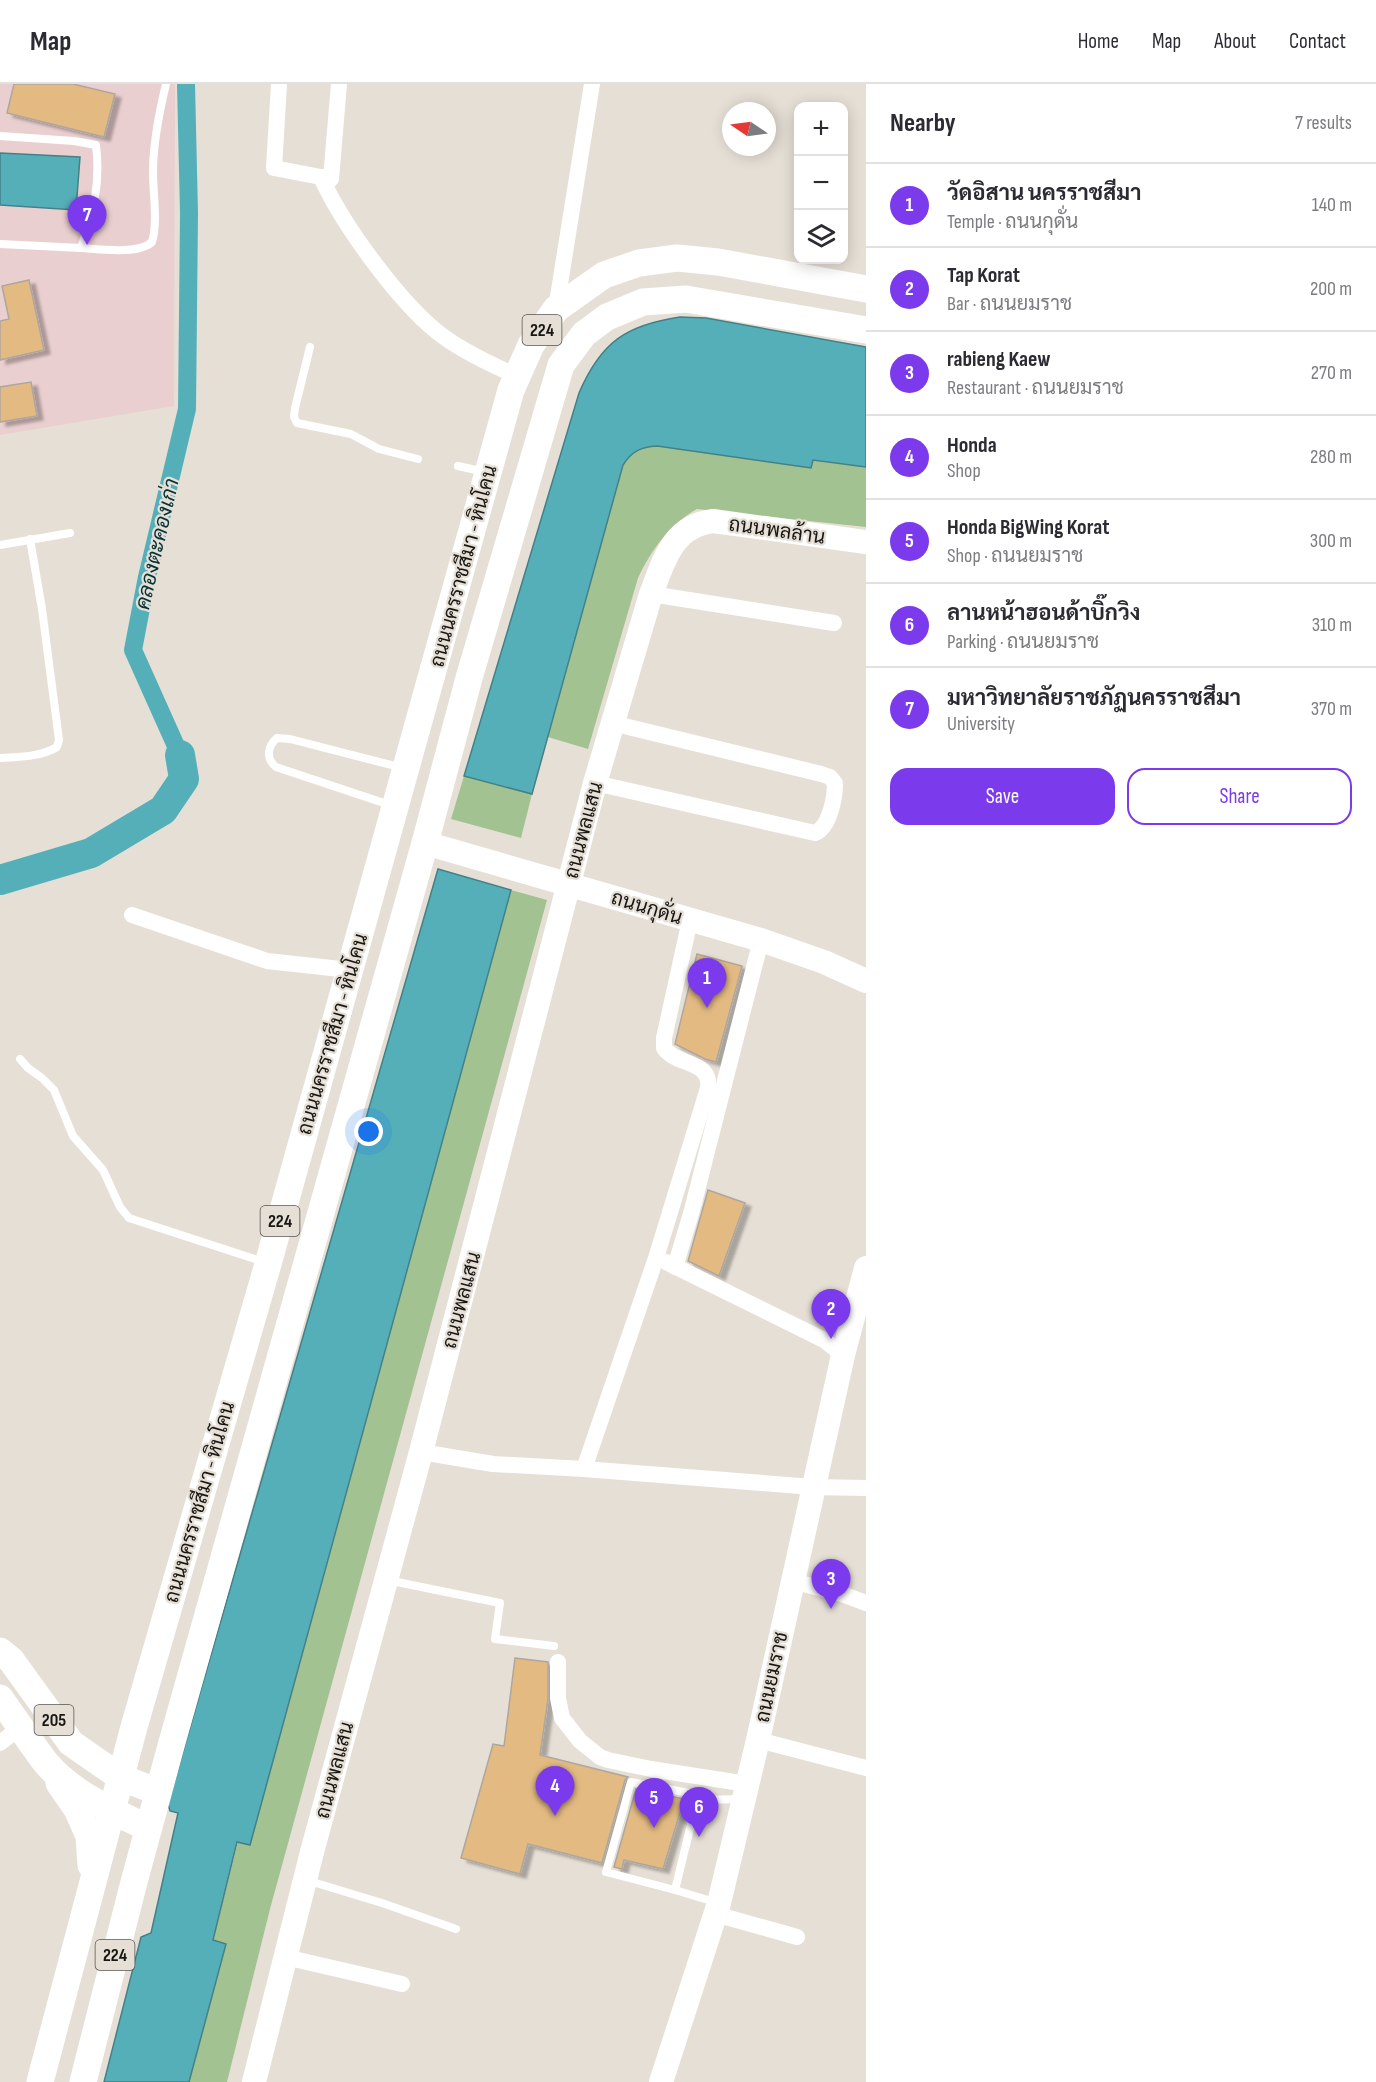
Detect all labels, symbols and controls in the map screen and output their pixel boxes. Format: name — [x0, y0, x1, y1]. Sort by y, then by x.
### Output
text: Map — [30, 25, 71, 58]
text: Home — [1078, 29, 1119, 54]
text: Map — [1152, 29, 1181, 54]
text: About — [1214, 29, 1256, 54]
text: Contact — [1289, 29, 1346, 54]
north arrow — [722, 102, 776, 156]
map controls — [794, 102, 848, 264]
button: + — [794, 102, 848, 156]
text: Nearby — [890, 108, 956, 139]
text: 7 results — [1295, 111, 1352, 135]
button: − — [794, 156, 848, 210]
text: วัดอิสาน นครราชสีมา — [947, 180, 1141, 207]
text: 1 — [906, 193, 913, 217]
text: 140 m — [1312, 193, 1352, 217]
pin: 7 — [68, 196, 106, 245]
button: layers — [794, 210, 848, 264]
text: Temple · ถนนกุดั่น — [947, 210, 1078, 234]
text: Tap Korat — [947, 262, 1020, 289]
text: 2 — [905, 277, 914, 301]
text: 200 m — [1310, 277, 1352, 301]
text: Bar · ถนนยมราช — [947, 292, 1072, 316]
road number: 224 — [522, 315, 562, 345]
text: rabieng Kaew — [947, 346, 1051, 373]
text: 3 — [905, 361, 914, 385]
text: 270 m — [1311, 361, 1352, 385]
text: Restaurant · ถนนยมราช — [947, 376, 1124, 400]
text: Honda — [947, 432, 997, 459]
text: 4 — [905, 445, 914, 469]
text: 280 m — [1310, 445, 1352, 469]
text: Shop — [947, 459, 981, 483]
street label: ถนนนครราชสีมา - หินโคน — [423, 462, 503, 670]
water label: คลองตะคองเก่า — [130, 476, 185, 612]
street label: ถนนพลล้าน — [727, 511, 827, 550]
text: Honda BigWing Korat — [947, 514, 1109, 541]
text: 5 — [905, 529, 914, 553]
text: 300 m — [1310, 529, 1352, 553]
text: Shop · ถนนยมราช — [947, 544, 1083, 568]
text: ลานหน้าฮอนด้าบิ๊กวิง — [947, 600, 1140, 627]
text: 6 — [905, 613, 914, 637]
text: 310 m — [1312, 613, 1352, 637]
text: Parking · ถนนยมราช — [947, 630, 1099, 654]
text: มหาวิทยาลัยราชภัฏนครราชสีมา — [947, 685, 1241, 712]
text: 7 — [905, 697, 914, 721]
text: 370 m — [1311, 697, 1352, 721]
text: University — [947, 712, 1015, 736]
button: Save — [890, 768, 1115, 825]
button: Share — [1127, 768, 1352, 825]
street label: ถนนพลแสน — [560, 779, 608, 881]
street label: ถนนกุดั่น — [608, 881, 687, 931]
street label: ถนนนครราชสีมา - หินโคน — [291, 930, 373, 1138]
pin: 1 — [688, 958, 726, 1008]
your location — [354, 1117, 383, 1146]
road number: 224 — [260, 1206, 300, 1236]
street label: ถนนพลแสน — [438, 1249, 486, 1351]
pin: 2 — [812, 1290, 850, 1339]
street label: ถนนนครราชสีมา - หินโคน — [158, 1398, 240, 1606]
pin: 3 — [812, 1560, 850, 1609]
street label: ถนนยมราช — [751, 1630, 793, 1725]
road number: 205 — [34, 1705, 74, 1735]
street label: ถนนพลแสน — [311, 1719, 359, 1821]
pin: 4 — [536, 1766, 574, 1816]
pin: 5 — [634, 1778, 674, 1828]
pin: 6 — [680, 1788, 718, 1837]
road number: 224 — [96, 1940, 134, 1970]

